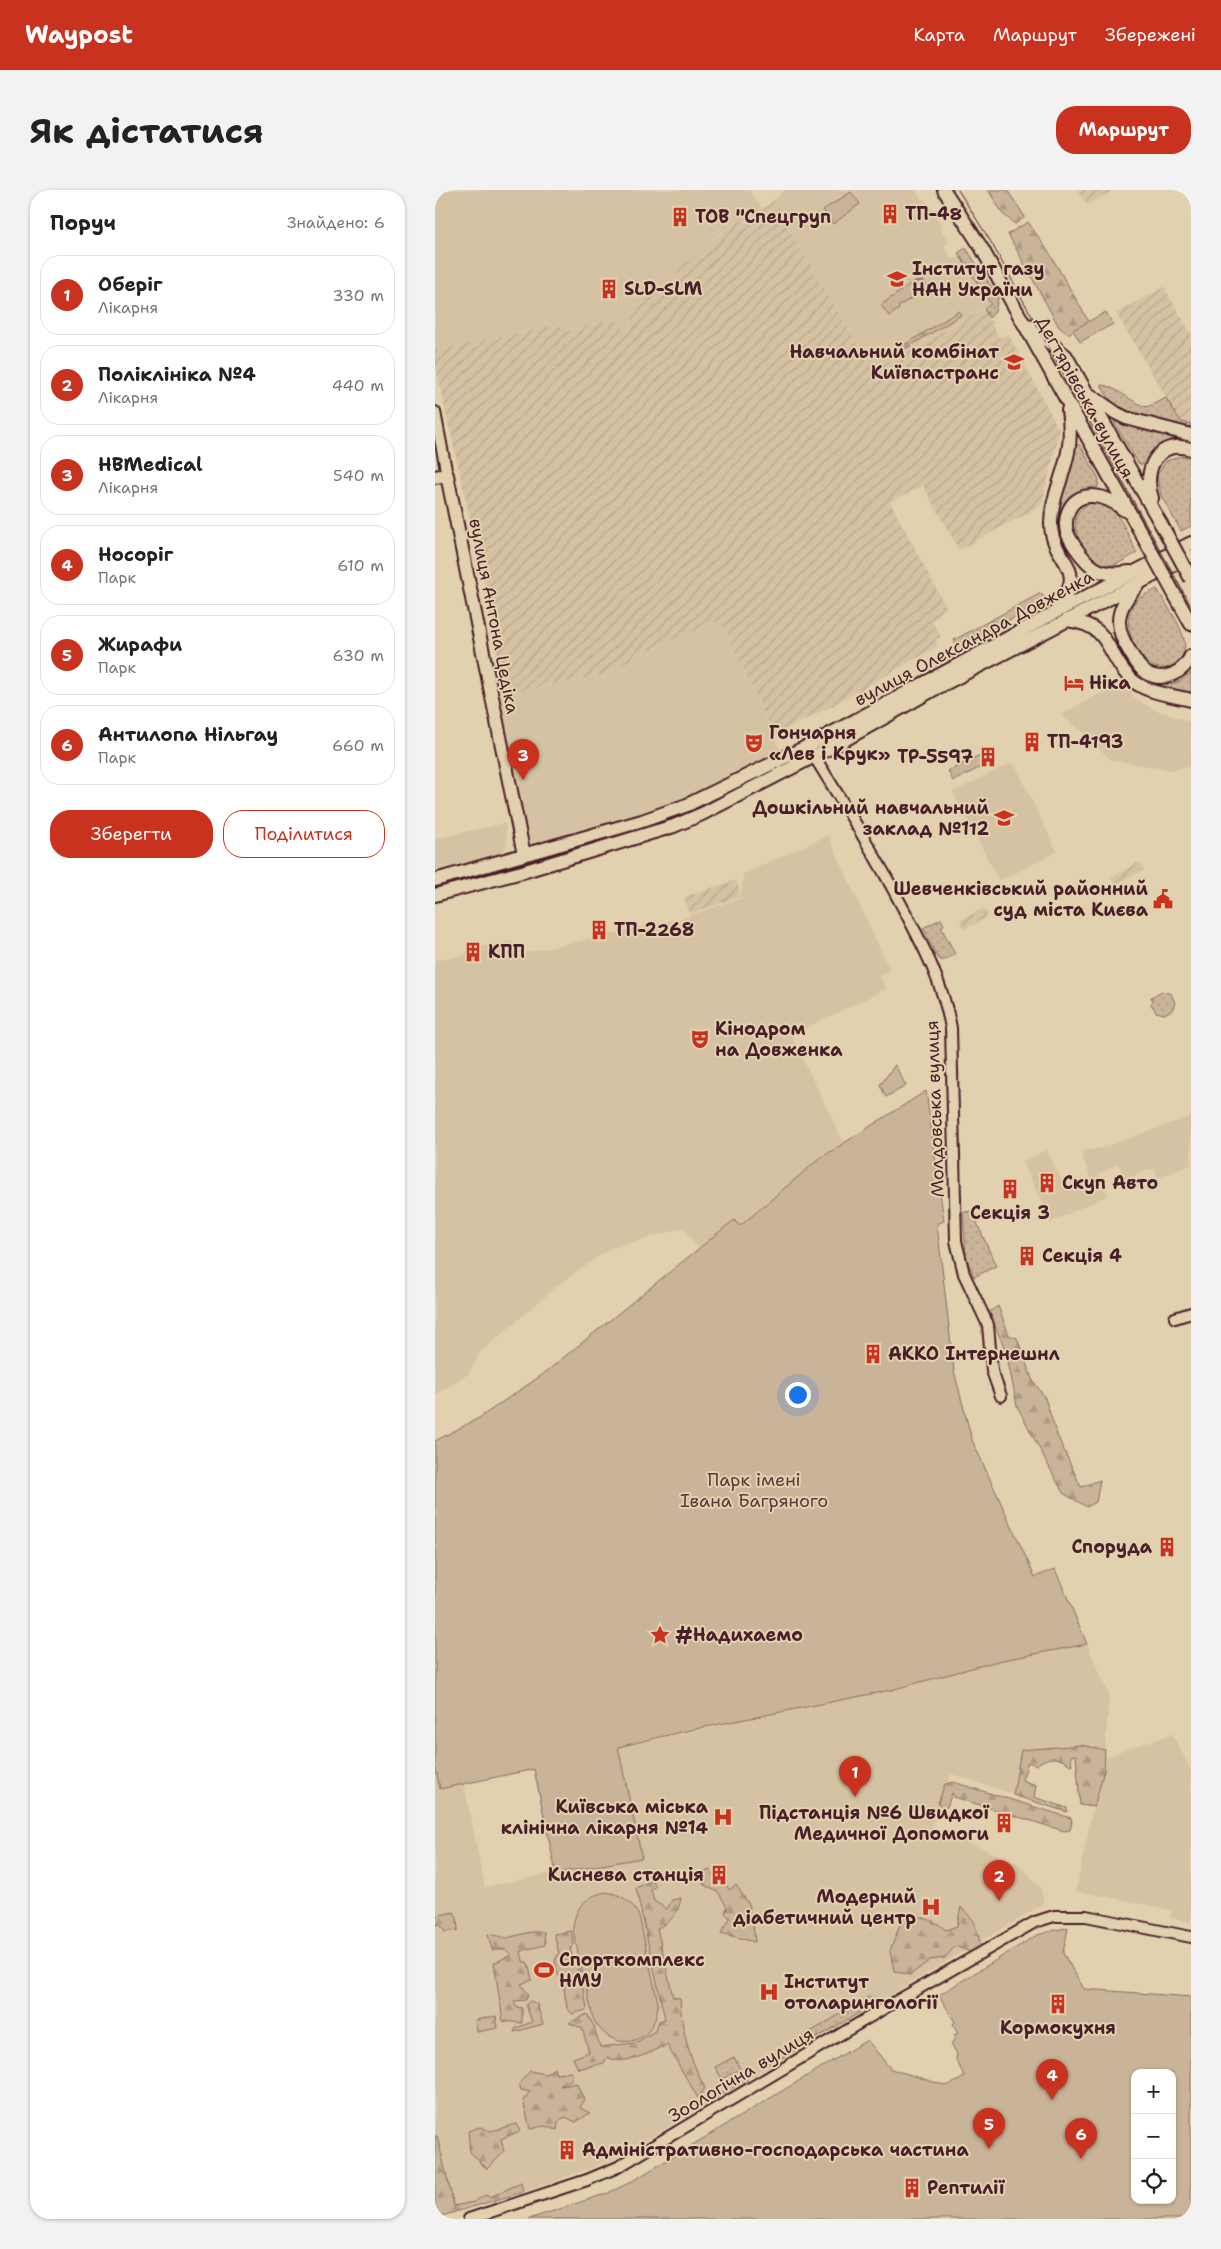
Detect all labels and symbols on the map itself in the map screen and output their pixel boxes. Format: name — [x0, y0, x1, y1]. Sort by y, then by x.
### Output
place label: ТП-48 — [905, 202, 962, 226]
building icon: ТП-48 — [879, 203, 901, 225]
place label: ТОВ "Спецгруп — [695, 205, 831, 229]
building icon: ТОВ "Спецгруп — [669, 206, 691, 228]
place label: Інститут газу НАН України — [912, 257, 1044, 302]
school or university icon: Інститут газу НАН України — [886, 268, 908, 290]
place label: SLD-SLM — [624, 277, 703, 301]
building icon: SLD-SLM — [598, 278, 620, 300]
street label: Дегтярівська вулиця — [1030, 312, 1140, 482]
place label: Навчальний комбінат Київпастранс — [789, 340, 999, 385]
school or university icon: Навчальний комбінат Київпастранс — [1003, 351, 1025, 373]
street label: вулиця Антона Цедіка — [463, 516, 525, 716]
street label: вулиця Олександра Довженка — [850, 564, 1098, 712]
place label: Ніка — [1089, 671, 1131, 695]
hotel icon: Ніка — [1063, 672, 1085, 694]
place label: Гончарня «Лев і Крук» — [769, 721, 890, 766]
place label: ТП-4193 — [1047, 730, 1123, 754]
building icon: ТП-4193 — [1021, 731, 1043, 753]
theatre icon: Гончарня «Лев і Крук» — [743, 732, 765, 754]
pin: 3 — [507, 739, 539, 780]
place label: ТР-5597 — [897, 745, 973, 769]
building icon: ТР-5597 — [977, 746, 999, 768]
place label: Дошкільний навчальний заклад №112 — [753, 796, 989, 841]
school or university icon: Дошкільний навчальний заклад №112 — [993, 807, 1015, 829]
place label: Шевченківський районний суд міста Києва — [893, 877, 1149, 922]
public building icon: Шевченківський районний суд міста Києва — [1152, 888, 1174, 910]
place label: ТП-2268 — [614, 918, 694, 942]
building icon: ТП-2268 — [588, 919, 610, 941]
place label: КПП — [488, 940, 525, 964]
building icon: КПП — [462, 941, 484, 963]
place label: Кінодром на Довженка — [715, 1017, 843, 1062]
street label: Молдовська вулиця — [920, 1020, 950, 1198]
theatre icon: Кінодром на Довженка — [689, 1028, 711, 1050]
place label: Скуп Авто — [1062, 1171, 1158, 1195]
building icon: Скуп Авто — [1036, 1172, 1058, 1194]
building icon: Секція 3 — [999, 1178, 1021, 1200]
place label: Секція 3 — [970, 1201, 1050, 1225]
place label: Секція 4 — [1042, 1244, 1122, 1268]
building icon: Секція 4 — [1016, 1245, 1038, 1267]
place label: АККО Інтернешнл — [888, 1342, 1060, 1366]
building icon: АККО Інтернешнл — [862, 1343, 884, 1365]
your location — [785, 1382, 811, 1408]
park label: Парк імені Івана Багряного — [680, 1468, 828, 1513]
place label: Споруда — [1071, 1535, 1153, 1559]
building icon: Споруда — [1156, 1536, 1178, 1558]
place label: #Надихаемо — [675, 1623, 803, 1647]
place icon: #Надихаемо — [649, 1624, 671, 1646]
pin: 1 — [839, 1756, 871, 1797]
place label: Київська міська клінічна лікарня №14 — [501, 1795, 709, 1840]
place label: Підстанція №6 Швидкої Медичної Допомоги — [759, 1801, 990, 1846]
hospital icon: Київська міська клінічна лікарня №14 — [712, 1806, 734, 1828]
building icon: Підстанція №6 Швидкої Медичної Допомоги — [993, 1812, 1015, 1834]
pin: 2 — [983, 1860, 1015, 1901]
place label: Киснева станція — [548, 1863, 704, 1887]
building icon: Киснева станція — [708, 1864, 730, 1886]
place label: Модерний діабетичний центр — [733, 1885, 916, 1930]
hospital icon: Модерний діабетичний центр — [920, 1896, 942, 1918]
place label: Спорткомплекс НМУ — [559, 1948, 705, 1993]
sports icon: Спорткомплекс НМУ — [533, 1959, 555, 1981]
place label: Інститут отоларингології — [784, 1970, 938, 2015]
hospital icon: Інститут отоларингології — [758, 1981, 780, 2003]
building icon: Кормокухня — [1047, 1993, 1069, 2015]
place label: Кормокухня — [1000, 2016, 1116, 2040]
street label: Зоологічна вулиця — [664, 2022, 818, 2128]
pin: 4 — [1036, 2059, 1068, 2100]
pin: 5 — [973, 2108, 1005, 2149]
pin: 6 — [1065, 2118, 1097, 2159]
place label: Адміністративно-господарська частина — [582, 2138, 969, 2162]
building icon: Адміністративно-господарська частина — [556, 2139, 578, 2161]
place label: Рептилії — [927, 2176, 1005, 2200]
building icon: Рептилії — [901, 2177, 923, 2199]

